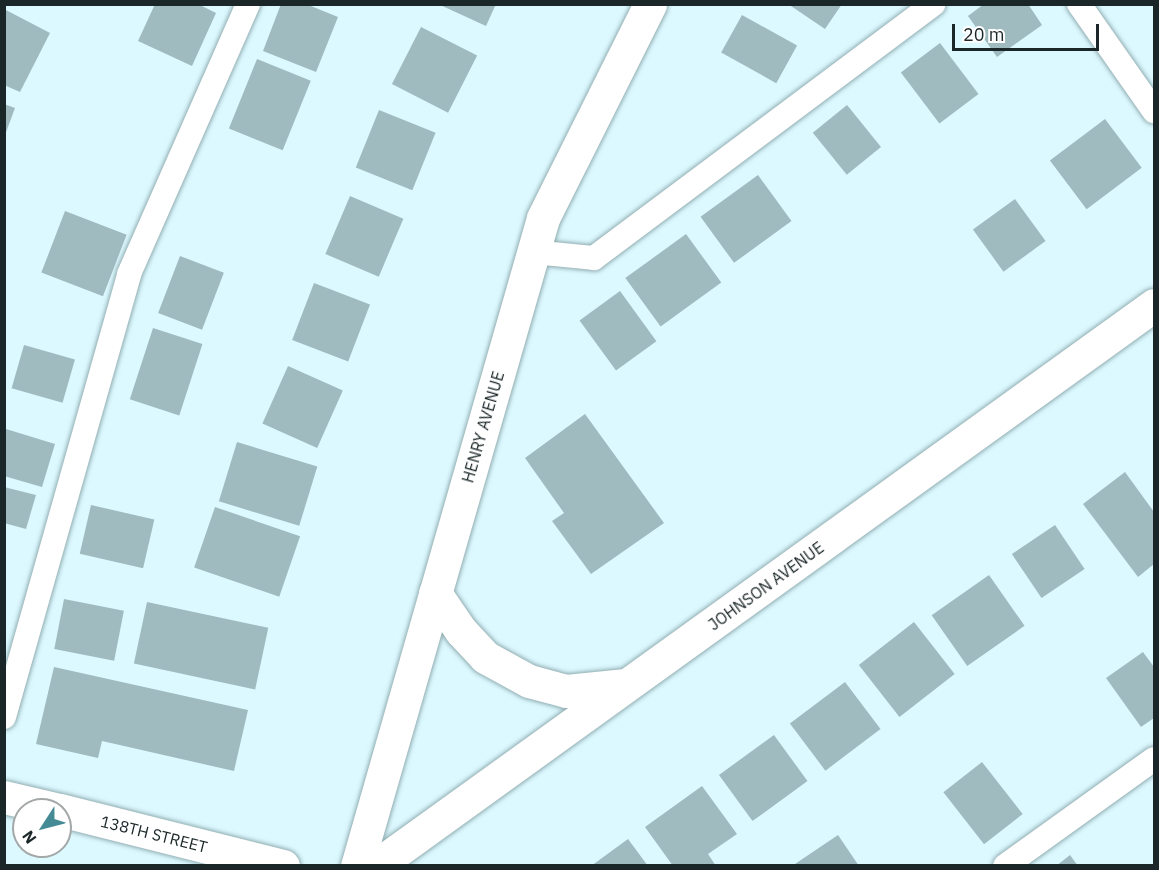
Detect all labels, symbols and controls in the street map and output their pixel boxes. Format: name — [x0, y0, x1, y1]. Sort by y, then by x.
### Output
scale bar — [955, 12, 1102, 50]
text: 20 m — [963, 23, 1005, 46]
street label: HENRY AVENUE — [458, 369, 508, 485]
street label: JOHNSON AVENUE — [705, 538, 827, 634]
north arrow — [12, 798, 72, 858]
street label: 138TH STREET — [99, 811, 209, 857]
text: N — [18, 827, 41, 848]

